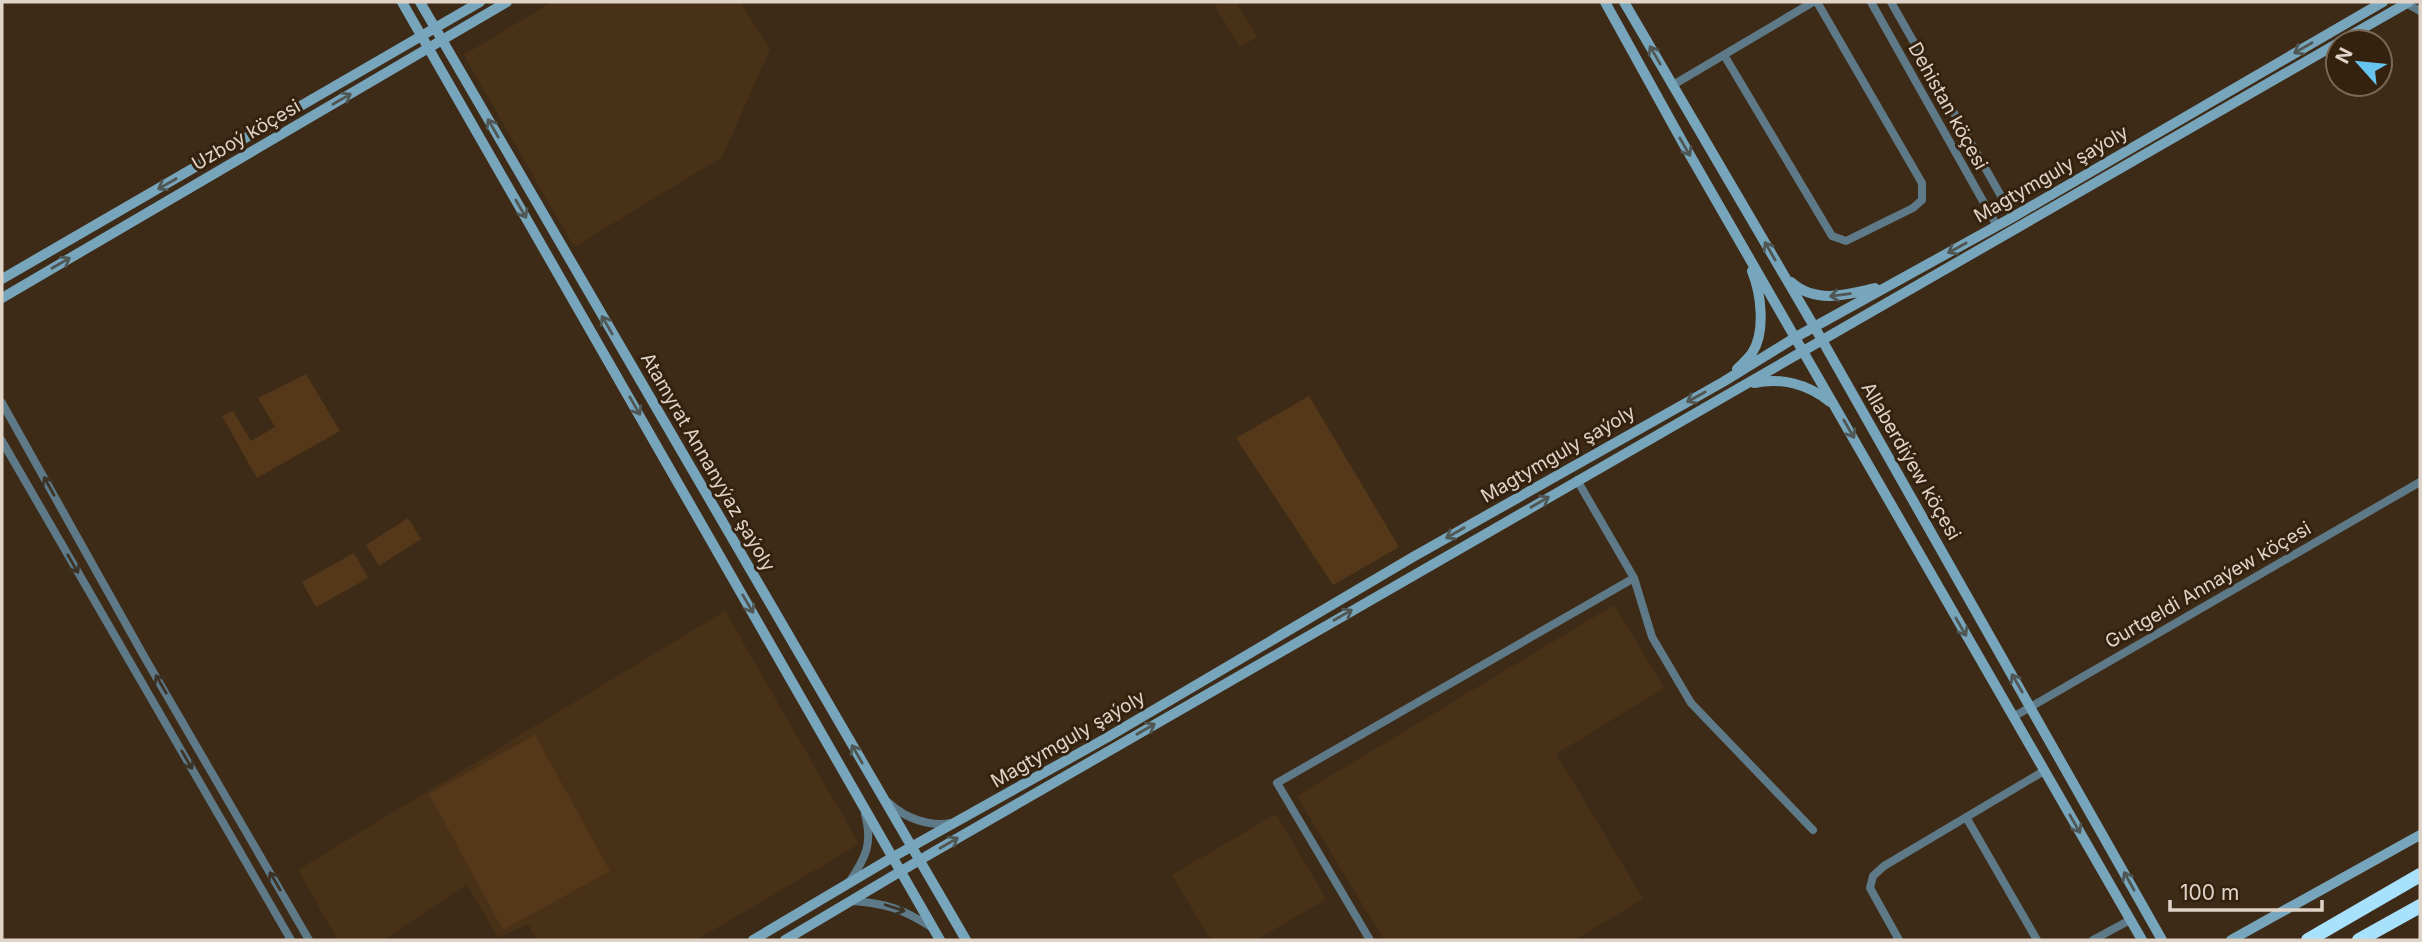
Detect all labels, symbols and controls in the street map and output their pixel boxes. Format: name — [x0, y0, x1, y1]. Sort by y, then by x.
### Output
north arrow — [2324, 28, 2394, 98]
street label: Dehistan köçesi — [1903, 38, 1993, 174]
one-way arrow — [2293, 42, 2314, 55]
text: N — [2331, 44, 2358, 67]
one-way arrow — [1648, 45, 1661, 66]
one-way arrow — [331, 92, 351, 106]
street label: Uzboý köçesi — [188, 95, 304, 175]
one-way arrow — [486, 118, 499, 139]
street label: Magtymguly şaýoly — [1970, 120, 2133, 228]
one-way arrow — [1678, 137, 1692, 157]
one-way arrow — [157, 178, 178, 191]
one-way arrow — [514, 199, 528, 219]
one-way arrow — [1948, 241, 1968, 255]
one-way arrow — [1762, 242, 1776, 262]
one-way arrow — [50, 256, 70, 270]
one-way arrow — [1829, 288, 1851, 301]
one-way arrow — [600, 315, 614, 335]
street label: Atamyrat Annanyýaz şaýoly — [636, 349, 780, 576]
street label: Allaberdiýew köçesi — [1856, 378, 1966, 544]
one-way arrow — [1686, 391, 1707, 404]
one-way arrow — [628, 396, 642, 416]
street label: Magtymguly şaýoly — [1477, 400, 1640, 508]
one-way arrow — [1842, 418, 1856, 438]
one-way arrow — [42, 477, 56, 497]
one-way arrow — [1530, 494, 1550, 508]
street label: Gurtgeldi Annaýew köçesi — [2101, 517, 2315, 653]
one-way arrow — [1446, 526, 1466, 540]
one-way arrow — [66, 553, 80, 573]
one-way arrow — [741, 593, 755, 613]
one-way arrow — [1333, 608, 1353, 622]
one-way arrow — [1954, 616, 1968, 636]
one-way arrow — [2009, 673, 2023, 693]
one-way arrow — [154, 675, 168, 695]
street label: Magtymguly şaýoly — [987, 685, 1150, 793]
one-way arrow — [1136, 722, 1156, 736]
one-way arrow — [850, 744, 864, 764]
one-way arrow — [180, 750, 194, 770]
one-way arrow — [2068, 813, 2082, 833]
one-way arrow — [939, 836, 959, 850]
scale bar — [2170, 869, 2322, 913]
one-way arrow — [2121, 871, 2135, 891]
one-way arrow — [268, 872, 282, 892]
text: 100 m — [2180, 880, 2239, 905]
one-way arrow — [884, 903, 906, 915]

